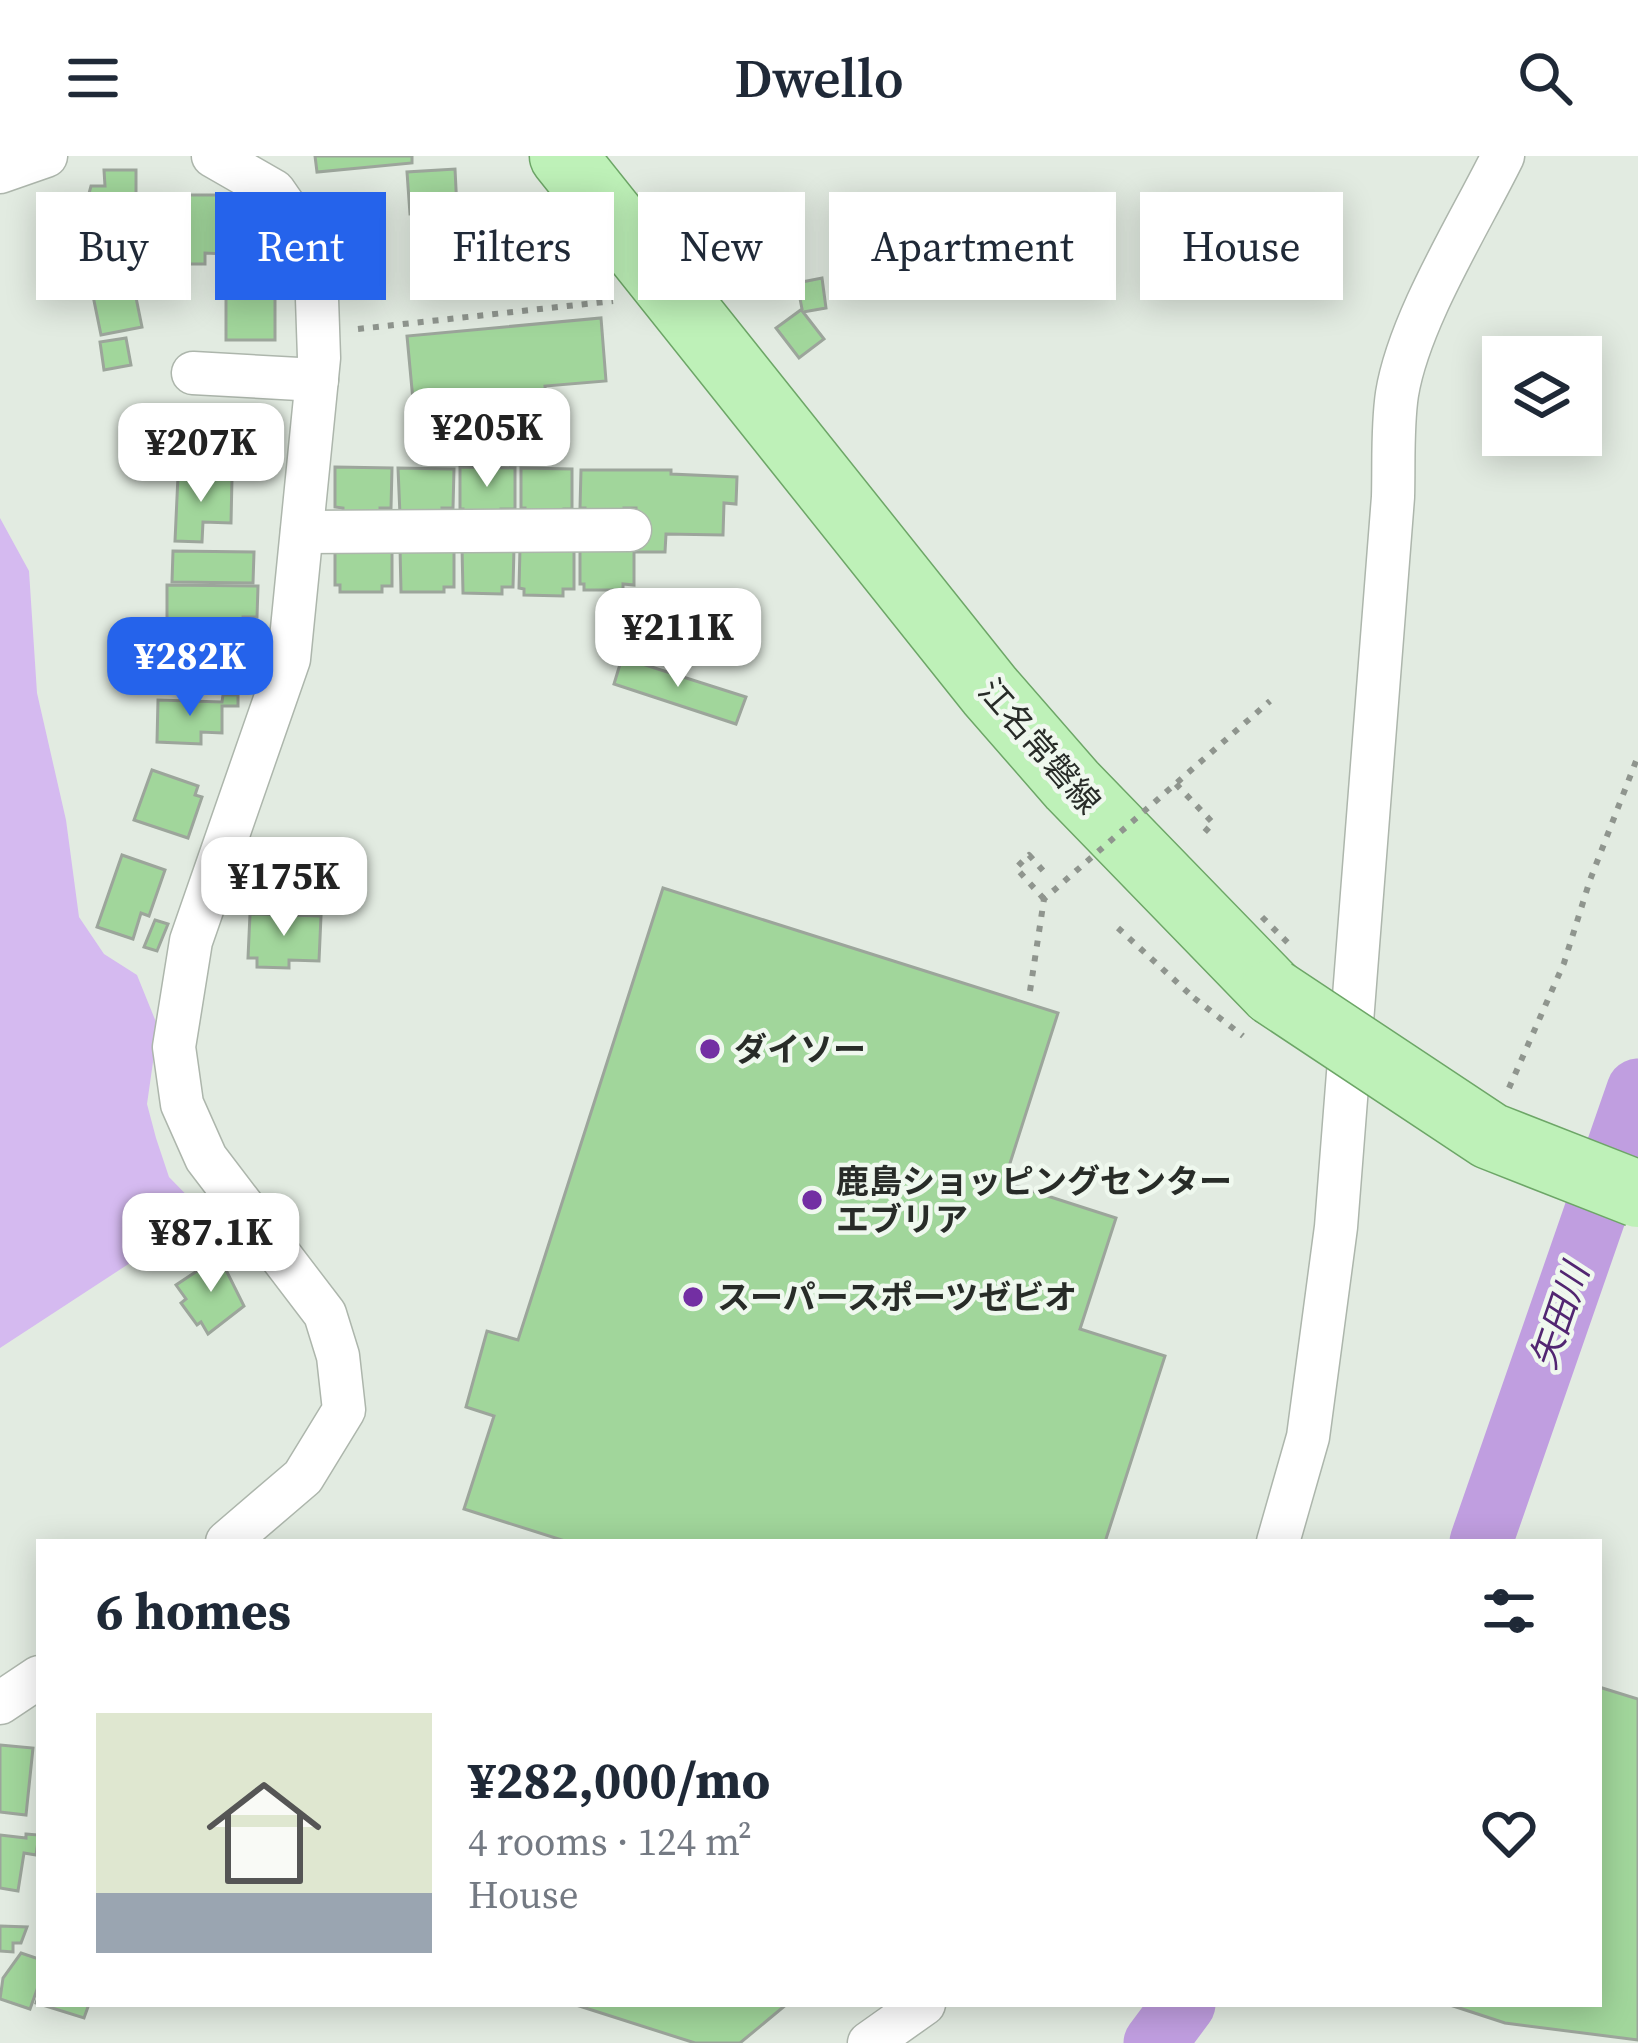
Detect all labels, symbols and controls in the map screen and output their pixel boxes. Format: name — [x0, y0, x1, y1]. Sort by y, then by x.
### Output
text: Dwello — [734, 41, 904, 115]
icon: menu — [60, 45, 126, 111]
icon: search — [1512, 45, 1578, 111]
chip: Buy — [36, 192, 191, 300]
chip: Rent — [215, 192, 386, 300]
chip: Filters — [410, 192, 614, 300]
chip: New — [638, 192, 805, 300]
chip: Apartment — [829, 192, 1116, 300]
chip: House — [1140, 192, 1343, 300]
map controls — [1482, 336, 1602, 456]
button: layers — [1482, 336, 1602, 456]
pin: ¥205K — [403, 388, 571, 490]
text: ¥205K — [431, 400, 543, 453]
pin: ¥207K — [117, 403, 285, 505]
text: ¥207K — [145, 415, 257, 468]
pin: ¥211K — [594, 588, 762, 690]
text: ¥211K — [622, 600, 734, 653]
pin: ¥282K — [106, 617, 274, 719]
text: ¥282K — [134, 629, 246, 682]
street label: 江名常磐線 — [969, 669, 1111, 823]
pin: ¥175K — [200, 837, 368, 939]
text: ¥175K — [228, 849, 340, 902]
place label: ダイソー — [734, 1027, 866, 1072]
marker: ダイソー — [697, 1036, 723, 1062]
place label: 鹿島ショッピングセンター エブリア — [836, 1159, 1232, 1242]
marker: 鹿島ショッピングセンター エブリア — [799, 1187, 825, 1213]
pin: ¥87.1K — [113, 1193, 309, 1295]
text: ¥87.1K — [149, 1205, 273, 1258]
water label: 矢田川 — [1519, 1253, 1602, 1375]
place label: スーパースポーツゼビオ — [717, 1275, 1077, 1320]
marker: スーパースポーツゼビオ — [680, 1284, 706, 1310]
text: 6 homes — [96, 1576, 291, 1646]
icon: filters — [1476, 1578, 1542, 1644]
text: ¥282,000/mo — [468, 1745, 770, 1815]
icon: home — [192, 1761, 336, 1905]
icon: heart — [1476, 1800, 1542, 1866]
text: 4 rooms · 124 m² — [468, 1815, 752, 1868]
text: House — [468, 1868, 579, 1921]

